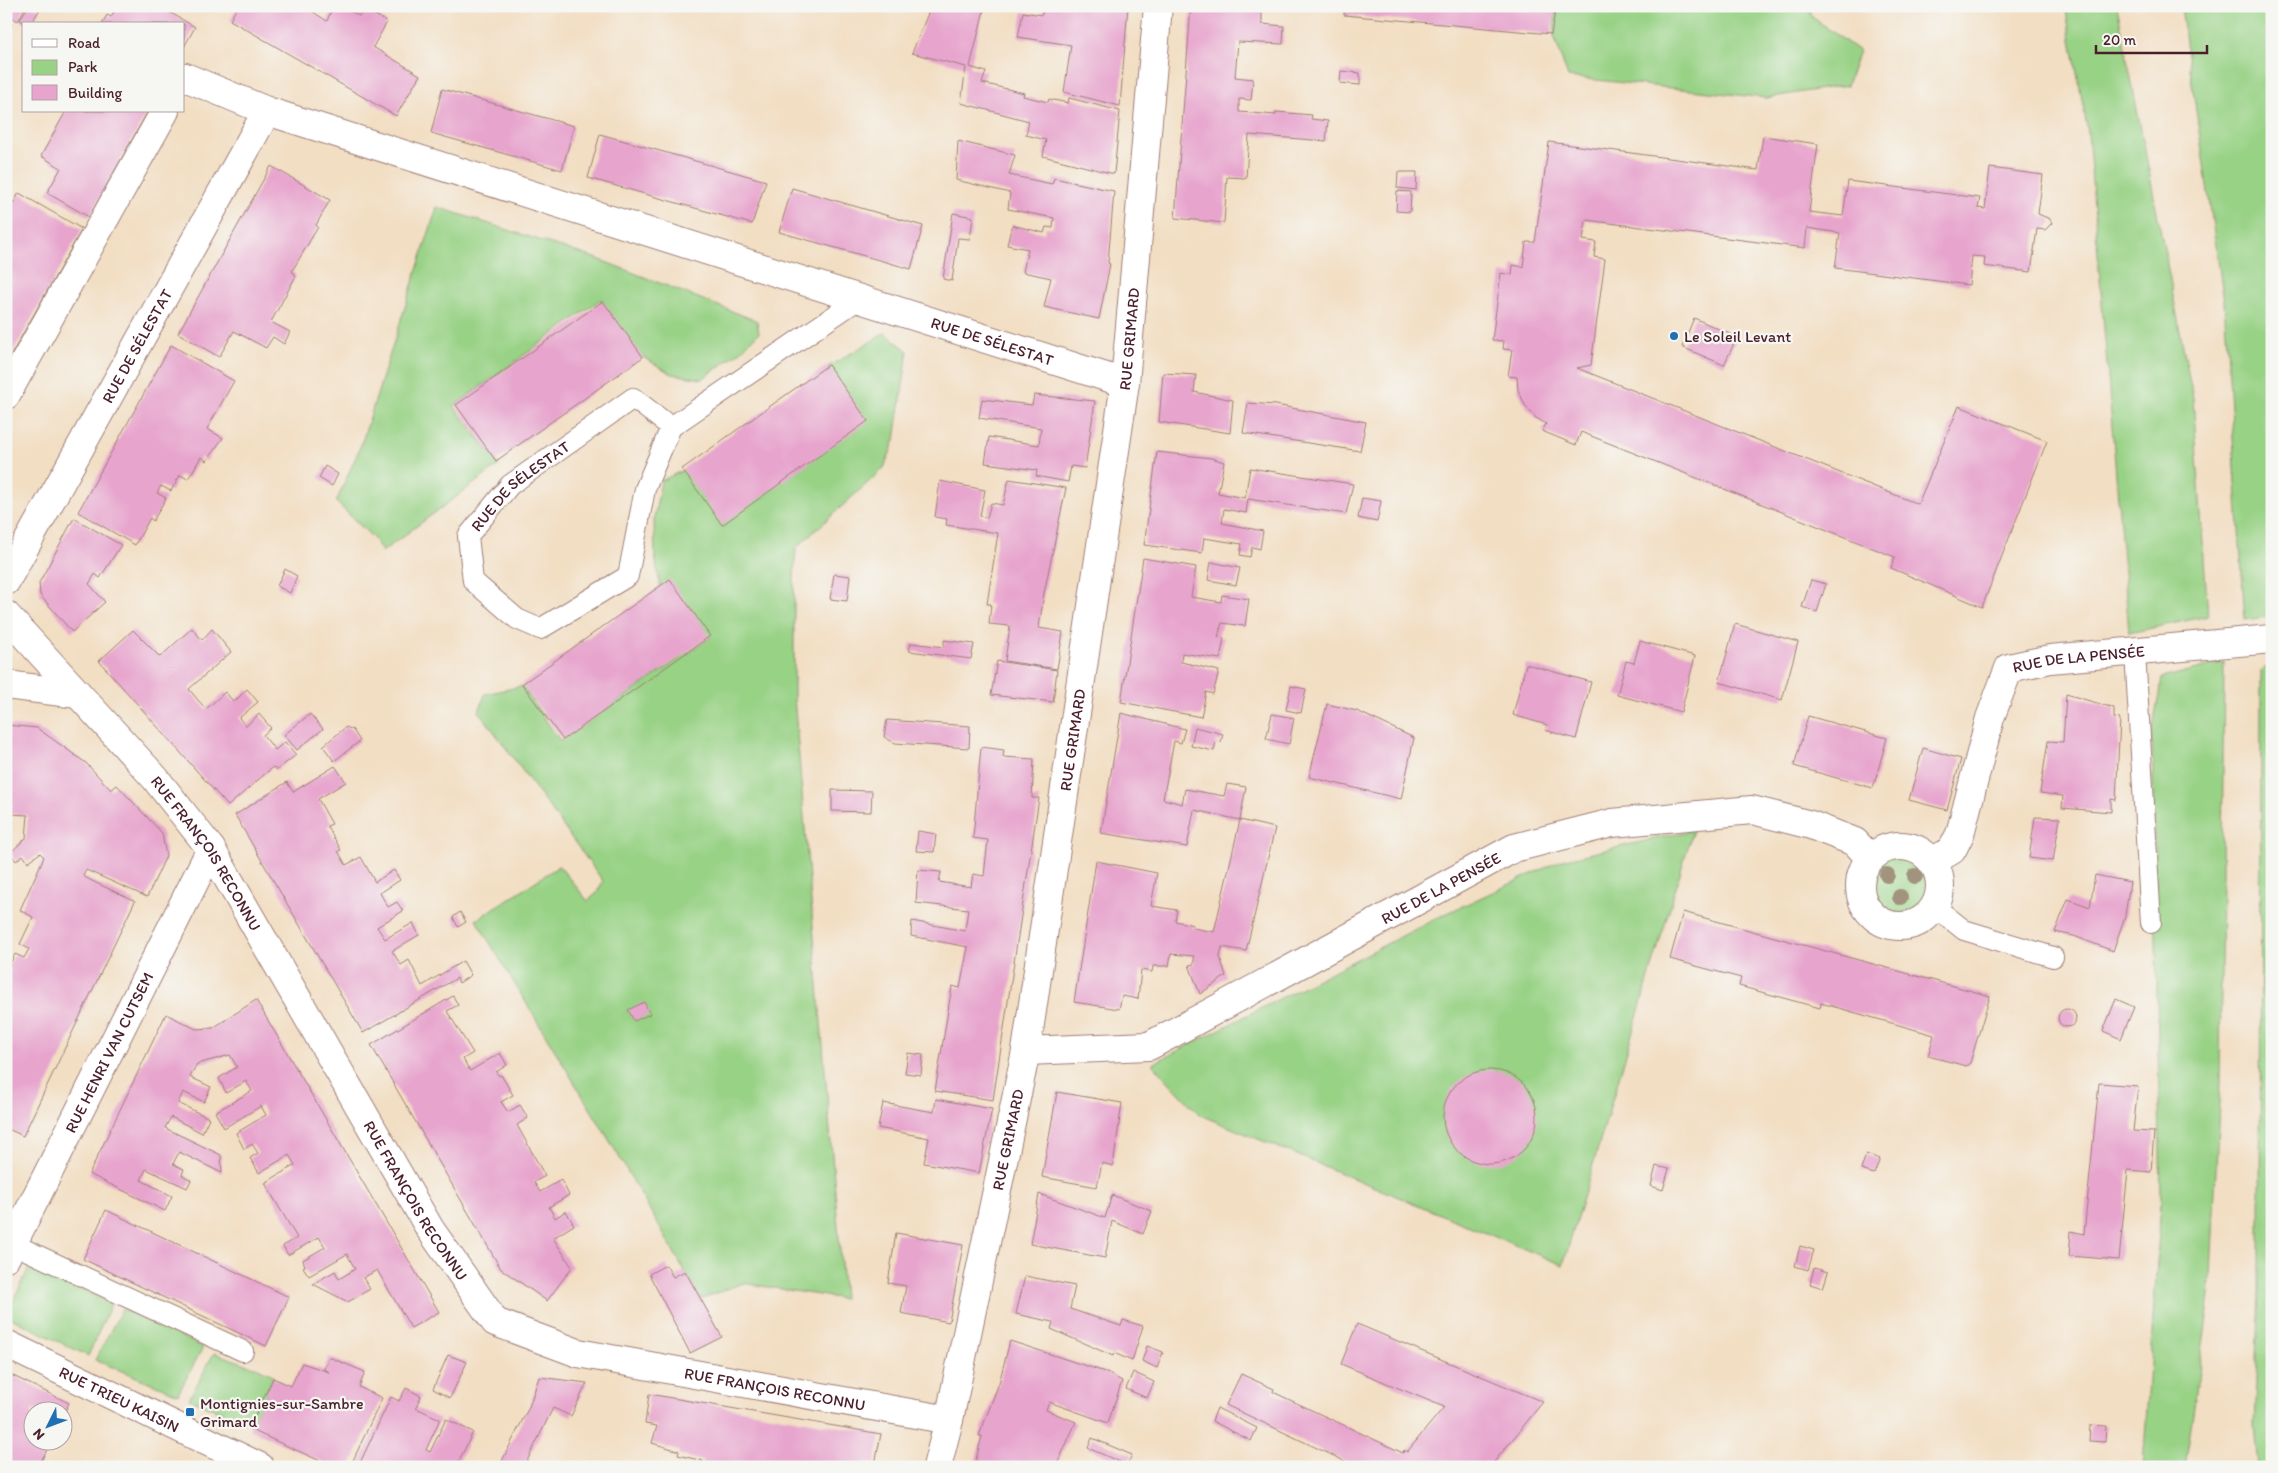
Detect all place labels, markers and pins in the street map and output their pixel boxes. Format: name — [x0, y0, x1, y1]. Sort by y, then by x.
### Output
place label: Le Soleil Levant — [1684, 327, 1791, 346]
marker: Le Soleil Levant — [1668, 330, 1680, 342]
place label: Montignies-sur-Sambre Grimard — [200, 1394, 364, 1431]
marker: Montignies-sur-Sambre Grimard — [184, 1406, 196, 1418]

